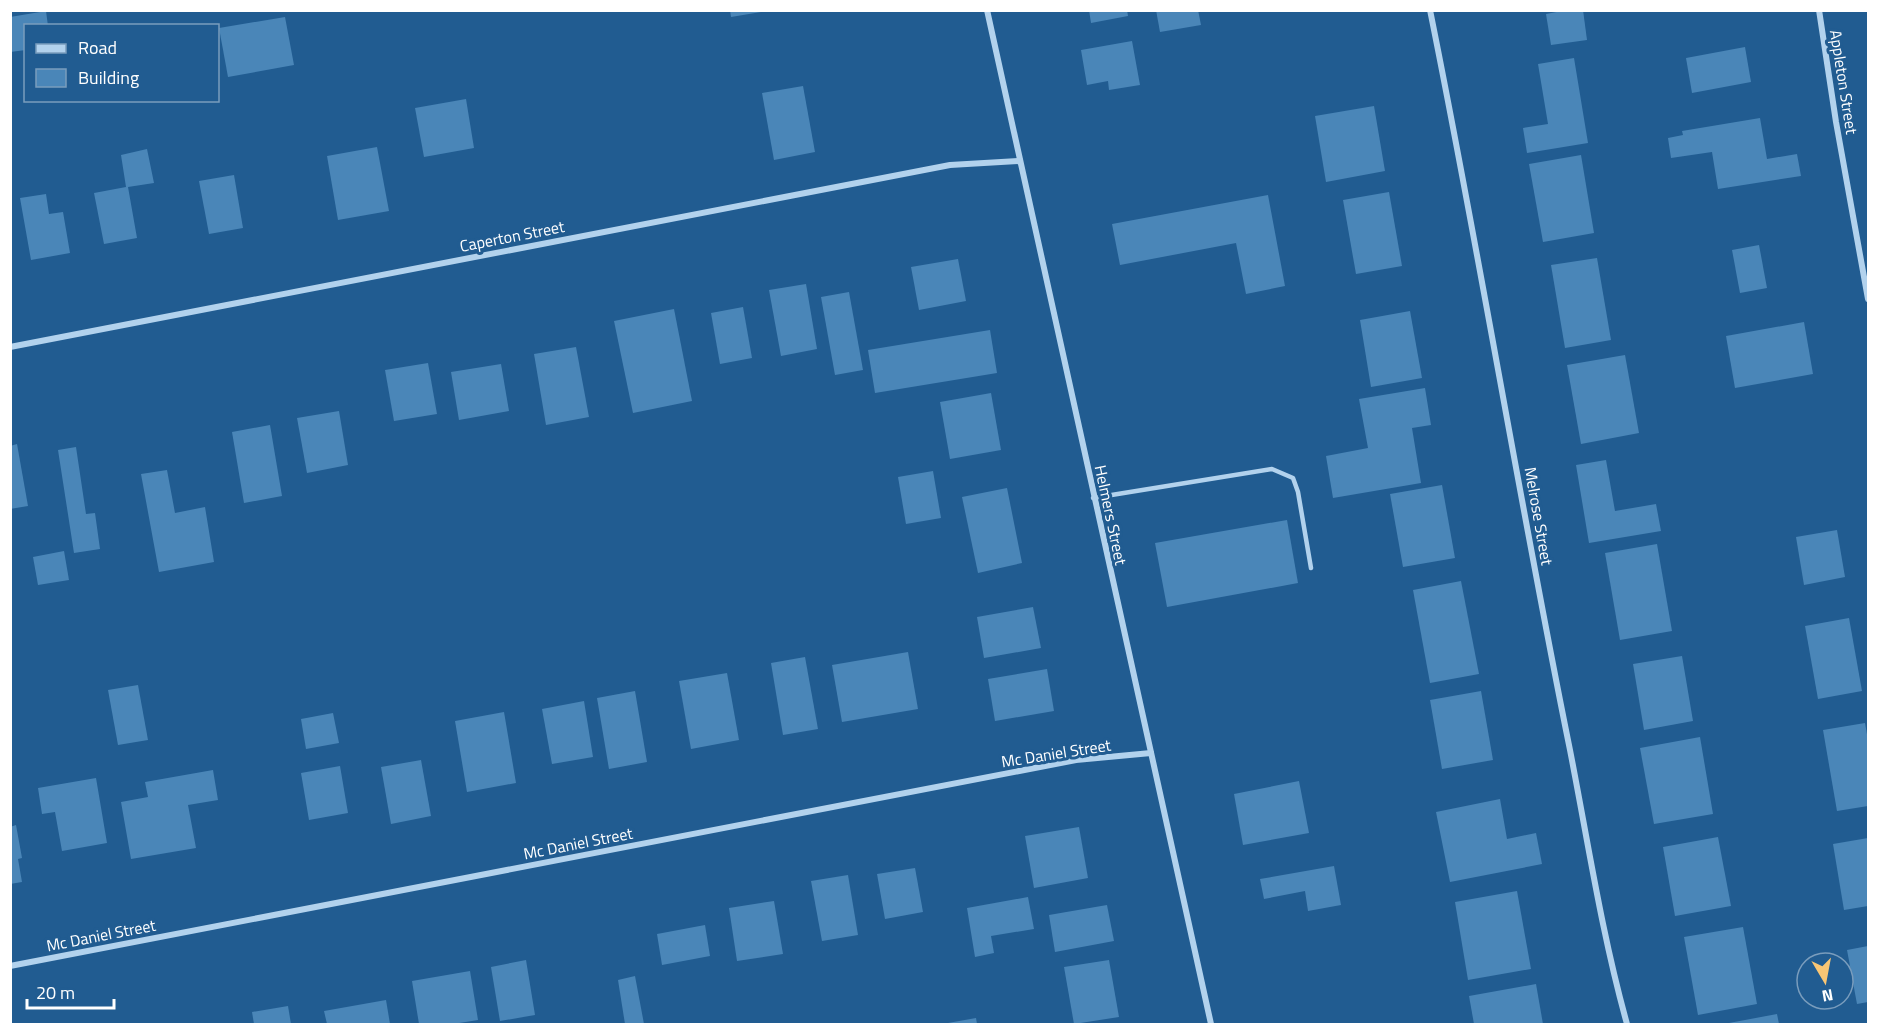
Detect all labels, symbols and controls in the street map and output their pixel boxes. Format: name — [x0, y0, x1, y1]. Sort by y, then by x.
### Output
legend — [24, 24, 219, 102]
street label: Appleton Street — [1824, 28, 1864, 136]
text: Road — [78, 34, 117, 61]
text: Building — [78, 64, 139, 91]
street label: Caperton Street — [458, 214, 567, 258]
street label: Helmers Street — [1089, 463, 1133, 568]
street label: Melrose Street — [1519, 465, 1560, 567]
street label: Mc Daniel Street — [999, 732, 1113, 774]
street label: Mc Daniel Street — [521, 821, 635, 865]
street label: Mc Daniel Street — [44, 913, 158, 957]
north arrow — [1795, 951, 1855, 1011]
scale bar — [27, 972, 114, 1010]
text: 20 m — [36, 979, 75, 1006]
text: N — [1820, 983, 1835, 1009]

